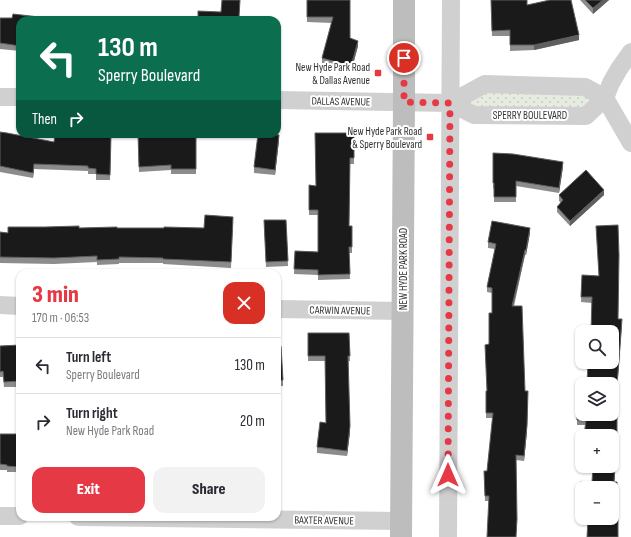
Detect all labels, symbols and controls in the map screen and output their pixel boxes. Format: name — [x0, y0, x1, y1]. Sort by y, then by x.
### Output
text: 130 m — [98, 31, 158, 64]
icon: left — [32, 32, 84, 84]
pin — [387, 41, 421, 75]
icon: arrive — [393, 47, 415, 69]
place label: New Hyde Park Road & Dallas Avenue — [295, 61, 370, 87]
text: Sperry Boulevard — [98, 65, 200, 86]
marker: New Hyde Park Road & Dallas Avenue — [373, 68, 383, 78]
street label: DALLAS AVENUE — [311, 94, 371, 109]
icon: right — [65, 108, 87, 130]
street label: SPERRY BOULEVARD — [493, 109, 567, 122]
text: Then — [32, 110, 57, 129]
place label: New Hyde Park Road & Sperry Boulevard — [347, 125, 422, 151]
marker: New Hyde Park Road & Sperry Boulevard — [425, 132, 435, 142]
street label: NEW HYDE PARK ROAD — [397, 228, 410, 310]
text: 3 min — [32, 280, 79, 309]
button: close — [223, 282, 265, 324]
street label: CARWIN AVENUE — [309, 303, 371, 318]
text: 170 m · 06:53 — [32, 310, 89, 326]
map controls — [575, 325, 619, 525]
button: search — [575, 325, 619, 369]
text: Turn left — [66, 348, 111, 367]
icon: left — [32, 355, 54, 377]
text: 130 m — [235, 356, 265, 375]
text: Sperry Boulevard — [66, 367, 140, 383]
button: layers — [575, 377, 619, 421]
text: Turn right — [66, 404, 118, 423]
icon: right — [32, 411, 54, 433]
text: 20 m — [240, 412, 265, 431]
text: New Hyde Park Road — [66, 423, 154, 439]
button: + — [575, 429, 619, 473]
position arrow — [427, 454, 469, 496]
button: Exit — [32, 467, 145, 513]
button: Share — [153, 467, 265, 513]
button: − — [575, 481, 619, 525]
street label: BAXTER AVENUE — [294, 513, 354, 528]

